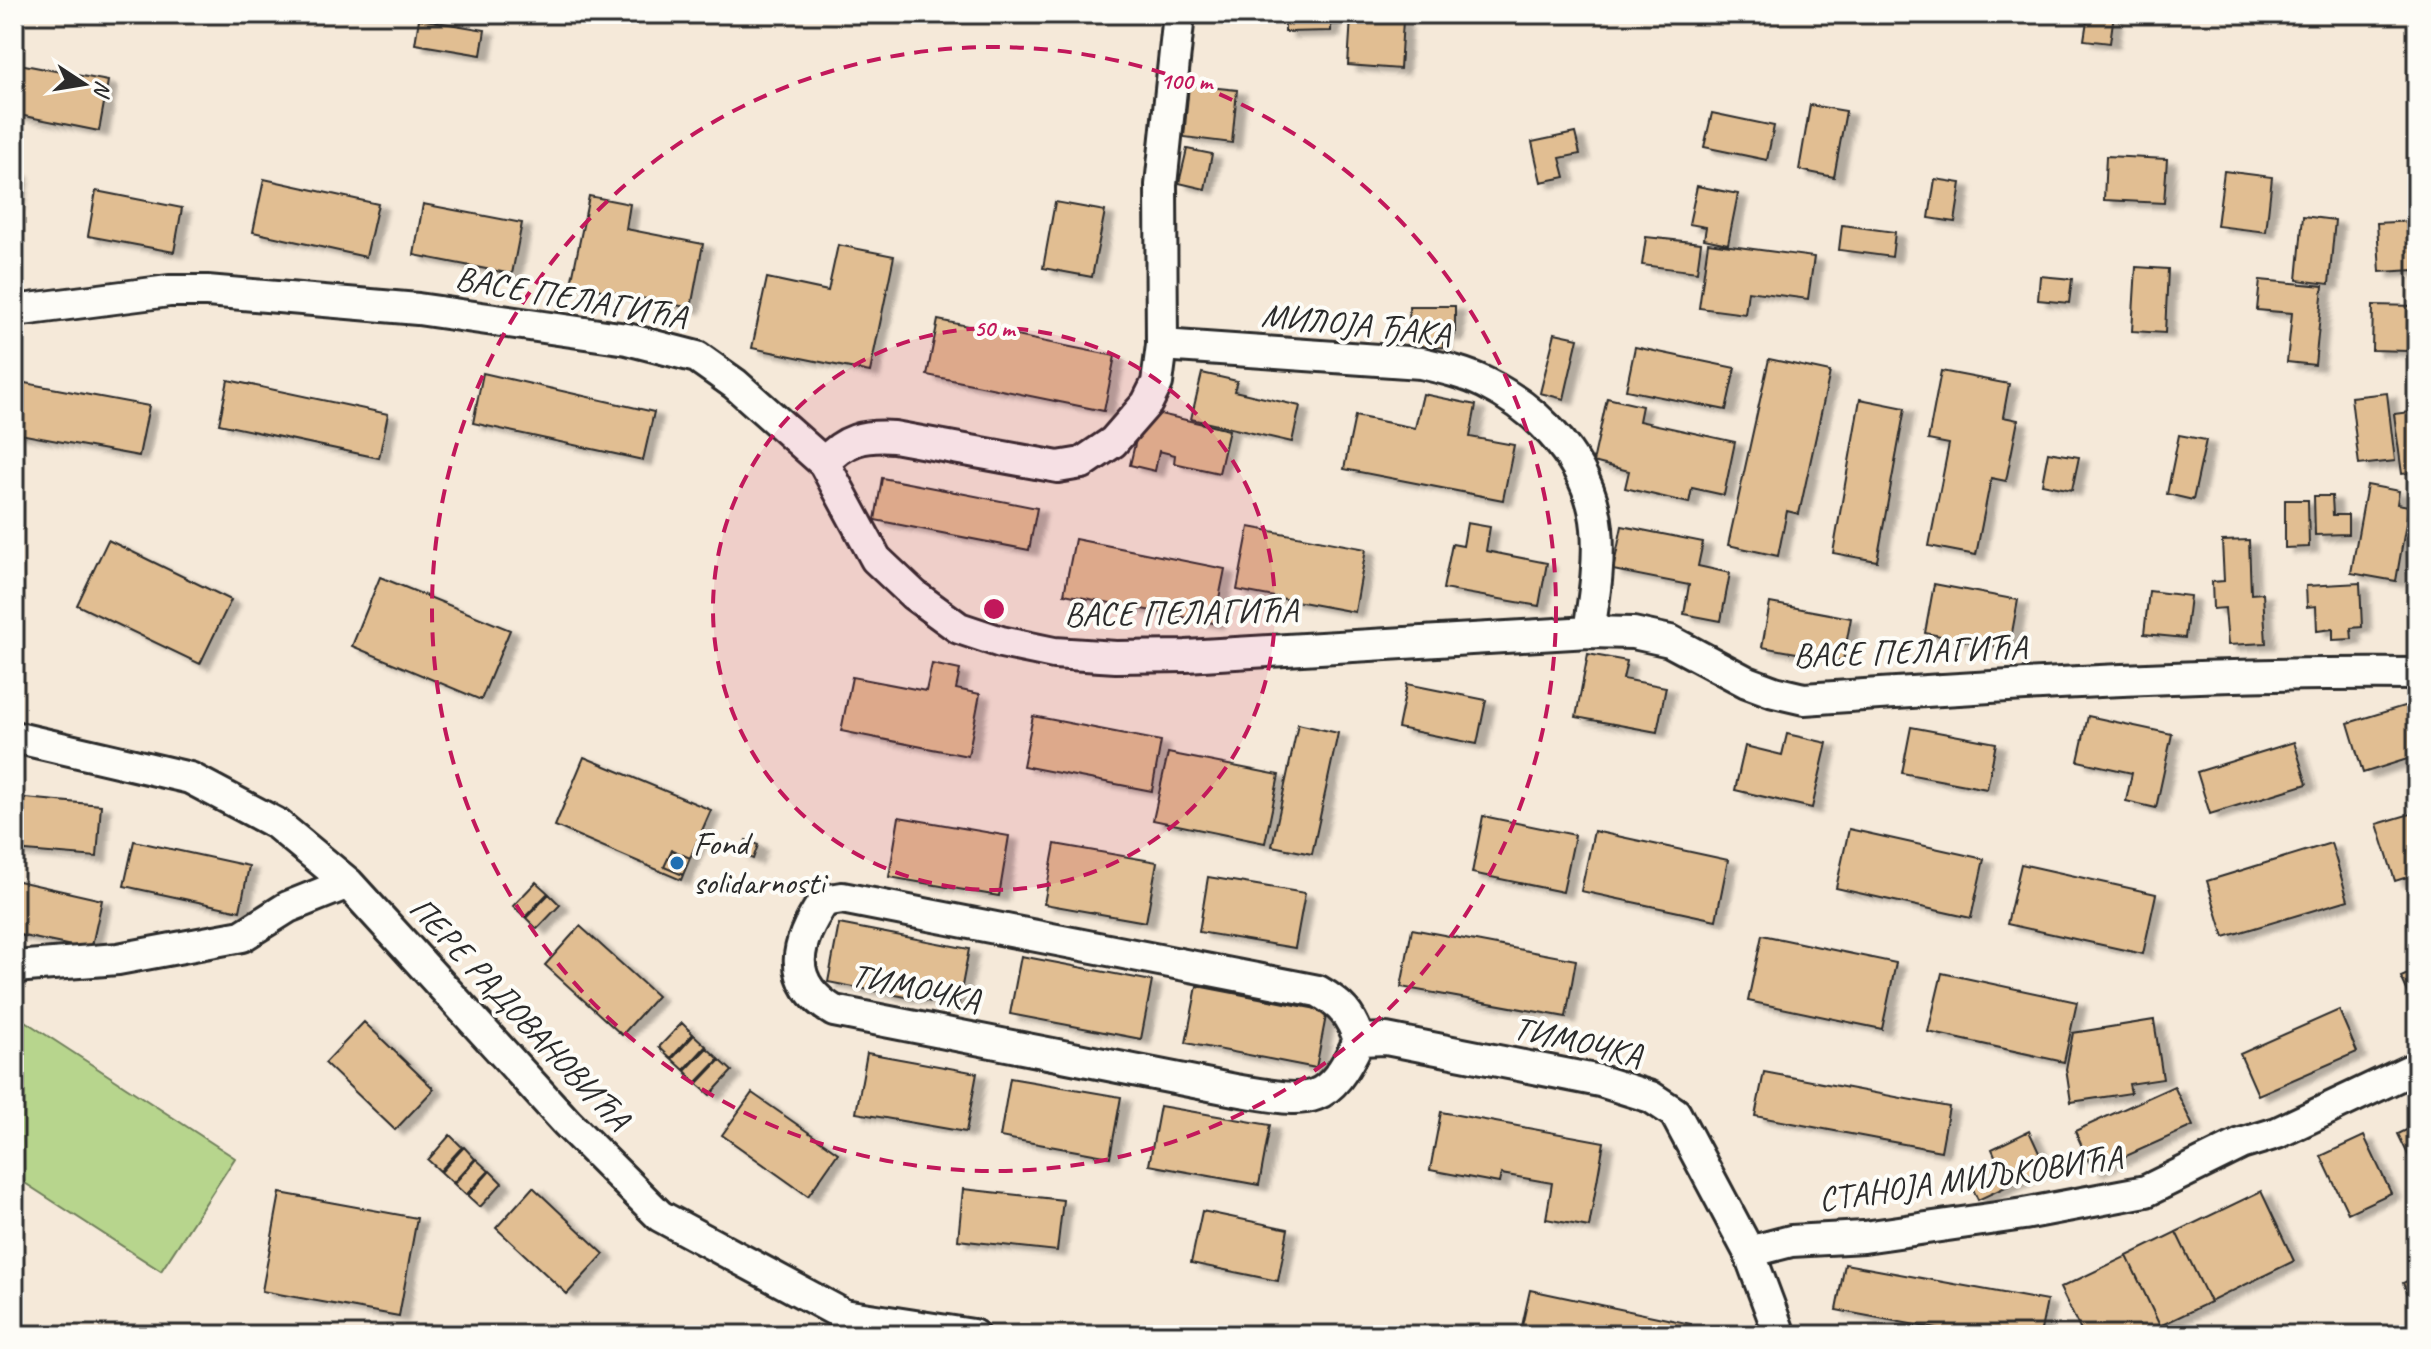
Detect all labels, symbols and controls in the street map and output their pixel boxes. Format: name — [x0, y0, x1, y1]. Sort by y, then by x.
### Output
north arrow — [44, 44, 124, 124]
text: 100 m — [1160, 66, 1214, 96]
text: N — [87, 78, 118, 101]
street label: ВАСЕ ПЕЛАГИЋА — [452, 256, 692, 339]
street label: МИЛОЈА ЂАКА — [1260, 293, 1453, 355]
text: 50 m — [974, 313, 1017, 343]
street label: ВАСЕ ПЕЛАГИЋА — [1064, 588, 1300, 636]
centre of rings — [980, 595, 1008, 623]
street label: ВАСЕ ПЕЛАГИЋА — [1793, 625, 2029, 677]
place label: Fond solidarnosti — [693, 822, 828, 904]
marker: Fond solidarnosti — [668, 854, 686, 872]
street label: ПЕРЕ РАДОВАНОВИЋА — [400, 887, 641, 1140]
street label: ТИМОЧКА — [848, 952, 985, 1022]
street label: ТИМОЧКА — [1509, 1005, 1647, 1077]
street label: СТАНОЈА МИЉКОВИЋА — [1816, 1135, 2126, 1221]

